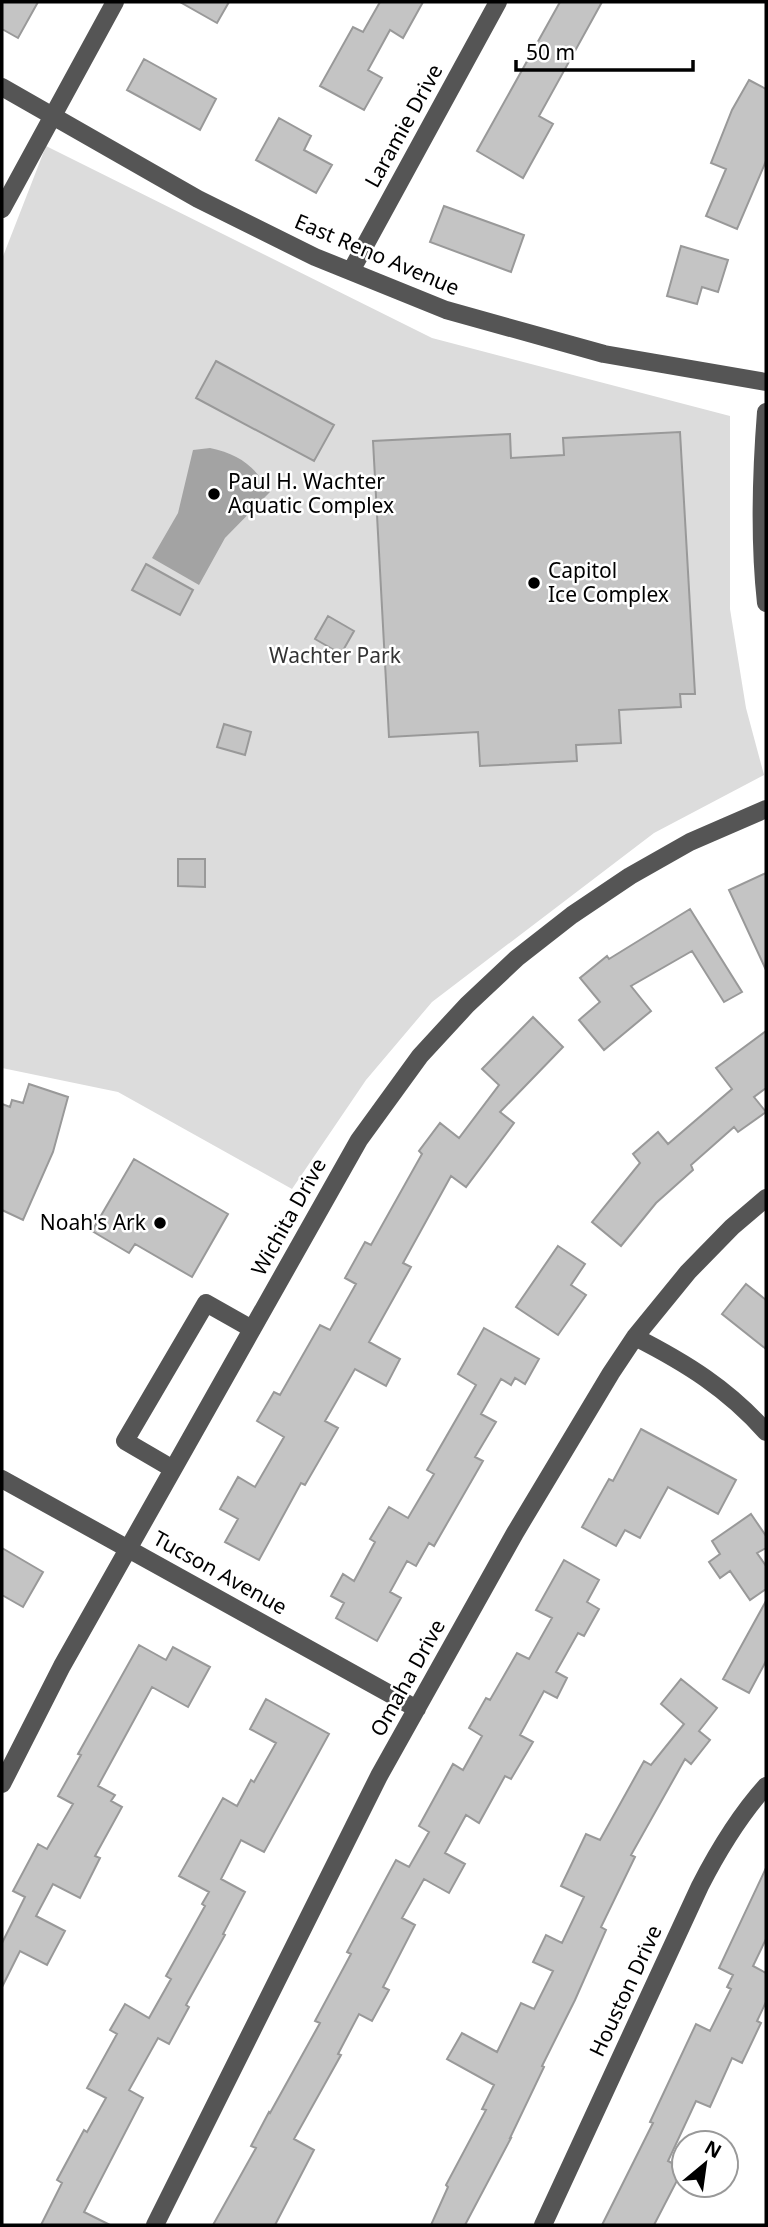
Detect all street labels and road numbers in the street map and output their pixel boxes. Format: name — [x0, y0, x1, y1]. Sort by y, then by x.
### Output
street label: Laramie Drive — [358, 59, 449, 192]
street label: East Reno Avenue — [291, 207, 464, 301]
street label: Wichita Drive — [244, 1153, 332, 1280]
street label: Tucson Avenue — [149, 1524, 292, 1620]
street label: Omaha Drive — [363, 1614, 451, 1741]
street label: Houston Drive — [582, 1920, 668, 2061]

